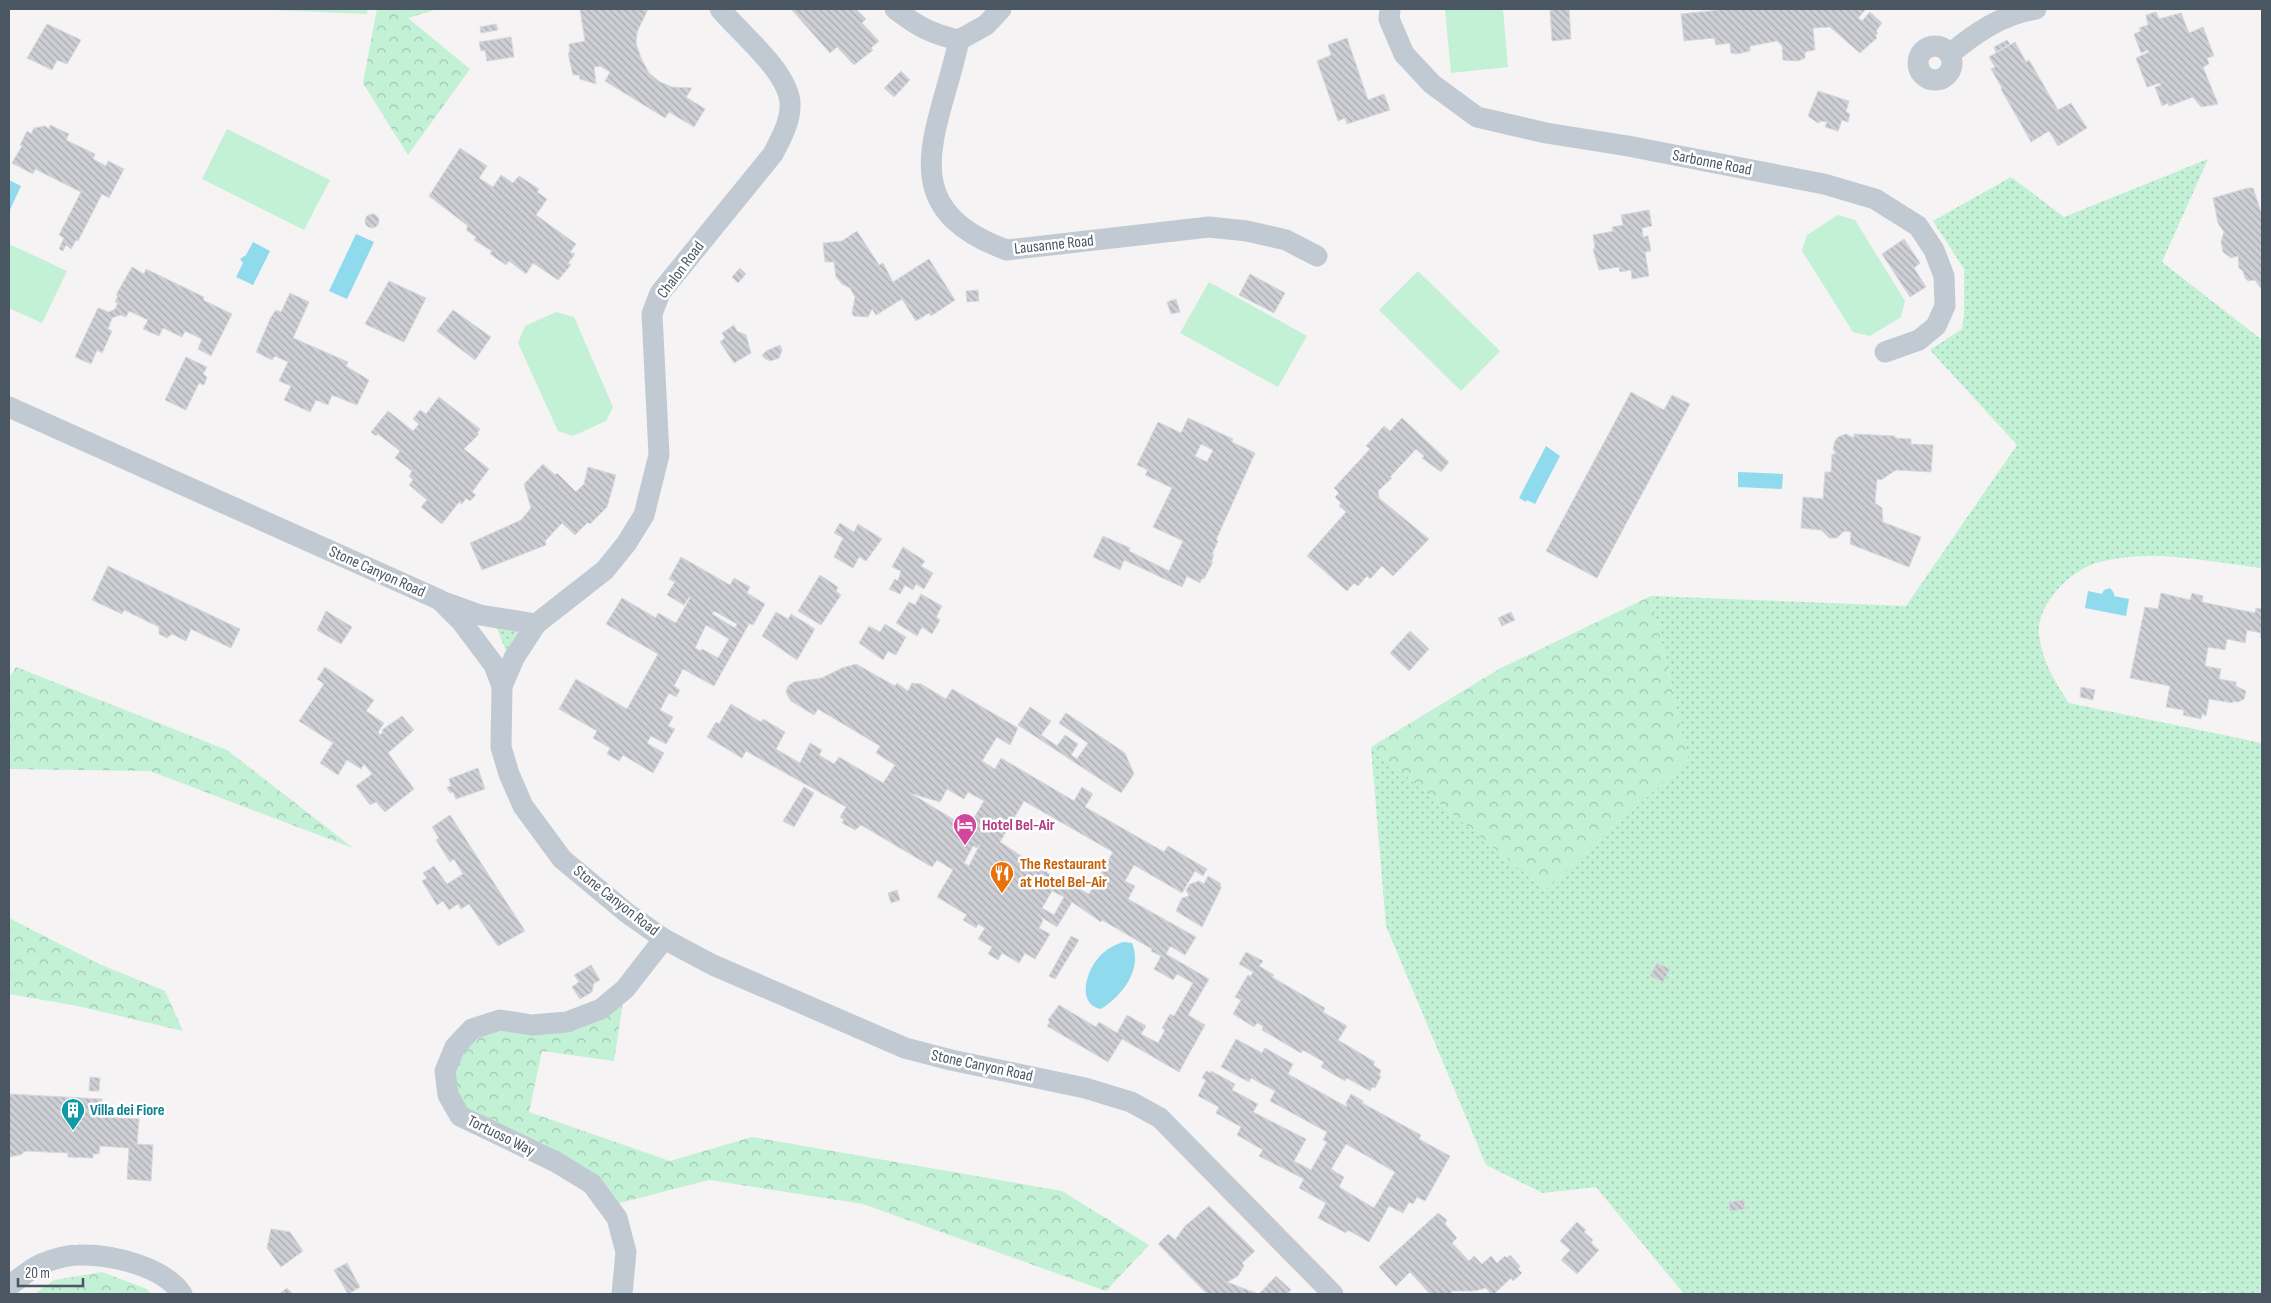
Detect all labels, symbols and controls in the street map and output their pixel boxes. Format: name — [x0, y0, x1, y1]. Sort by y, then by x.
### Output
street label: Sarbonne Road — [1671, 146, 1753, 180]
street label: Lausanne Road — [1013, 231, 1095, 259]
street label: Chalon Road — [653, 238, 709, 302]
street label: Stone Canyon Road — [326, 542, 428, 602]
hotel icon: Hotel Bel-Air — [952, 812, 978, 846]
place label: Hotel Bel-Air — [982, 816, 1055, 835]
place label: The Restaurant at Hotel Bel-Air — [1020, 855, 1107, 892]
restaurant icon: The Restaurant at Hotel Bel-Air — [989, 860, 1015, 894]
street label: Stone Canyon Road — [569, 862, 663, 940]
street label: Stone Canyon Road — [930, 1046, 1034, 1086]
building icon: Villa dei Fiore — [60, 1097, 86, 1131]
place label: Villa dei Fiore — [90, 1101, 165, 1120]
street label: Tortuoso Way — [464, 1112, 538, 1160]
scale bar — [18, 1256, 82, 1288]
text: 20 m — [25, 1264, 50, 1283]

